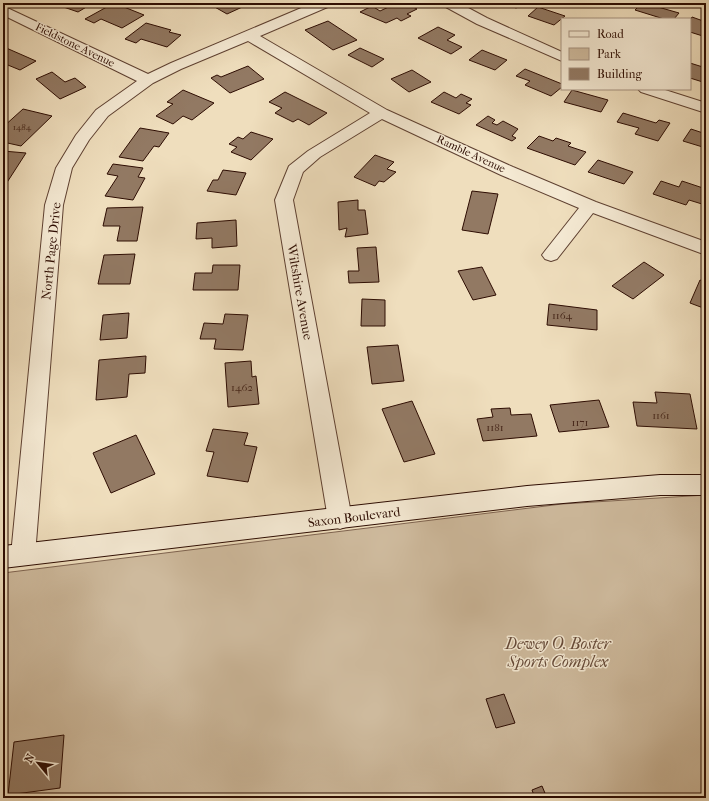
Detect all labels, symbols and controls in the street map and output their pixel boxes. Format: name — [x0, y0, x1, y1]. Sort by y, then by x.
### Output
legend — [561, 18, 691, 90]
street label: Fieldstone Avenue — [33, 20, 117, 70]
text: Road — [597, 27, 624, 41]
text: Park — [597, 47, 622, 61]
text: Building — [597, 67, 642, 81]
house number: 1484 — [13, 122, 32, 132]
street label: Ramble Avenue — [435, 132, 508, 176]
street label: North Page Drive — [38, 201, 64, 301]
street label: Wiltshire Avenue — [284, 242, 316, 342]
house number: 1164 — [552, 309, 573, 322]
house number: 1462 — [231, 381, 253, 394]
house number: 1161 — [652, 409, 670, 422]
house number: 1171 — [571, 416, 589, 429]
house number: 1181 — [486, 421, 504, 434]
street label: Saxon Boulevard — [307, 504, 402, 530]
park label: Dewey O. Boster Sports Complex — [504, 634, 613, 671]
north arrow — [18, 743, 58, 783]
text: N — [22, 751, 38, 765]

